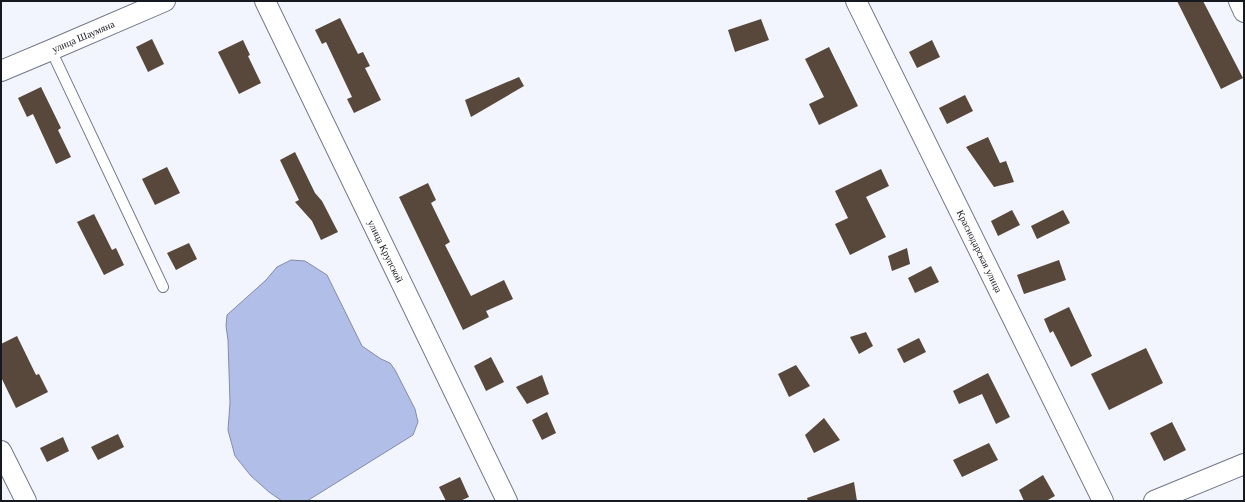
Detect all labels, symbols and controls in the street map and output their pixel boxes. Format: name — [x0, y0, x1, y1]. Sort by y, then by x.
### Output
street label: улица Шаумяна — [50, 18, 117, 55]
street label: Краснодарская улица — [955, 208, 1005, 295]
street label: улица Крупской — [366, 218, 406, 285]

